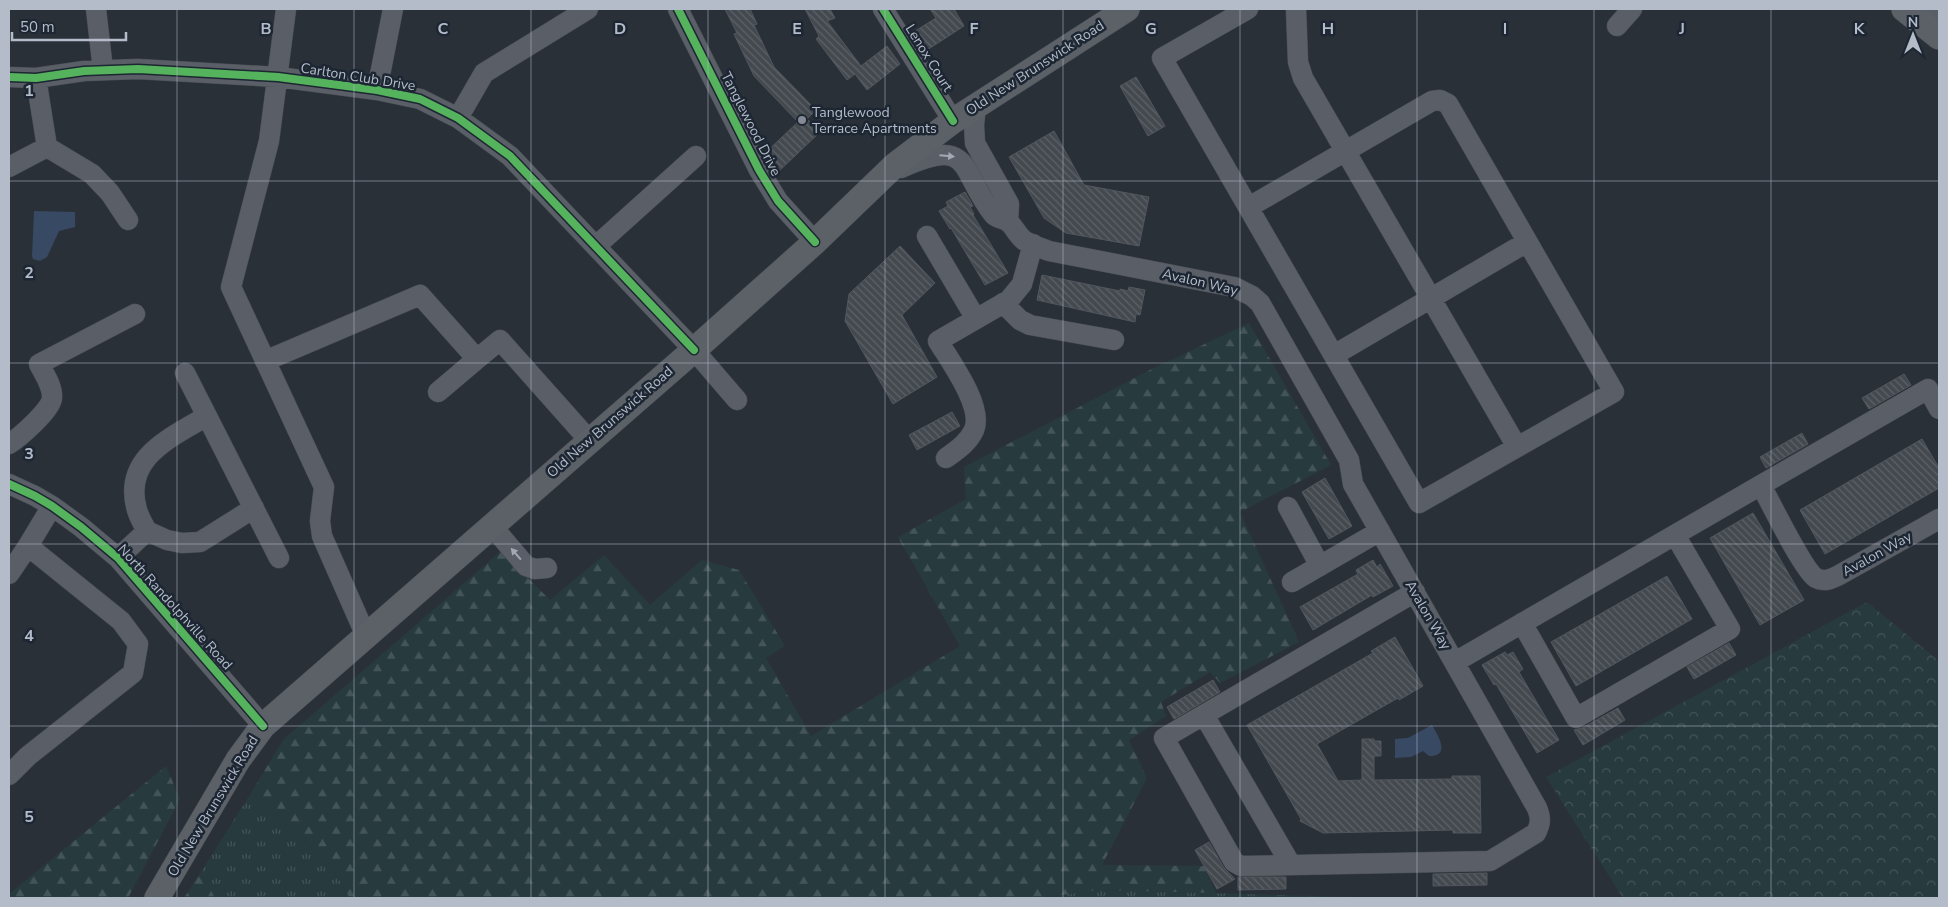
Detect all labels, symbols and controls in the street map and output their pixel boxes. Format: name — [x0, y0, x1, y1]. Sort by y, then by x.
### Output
scale bar — [12, 10, 126, 42]
north arrow — [1888, 10, 1938, 60]
text: N — [1908, 13, 1918, 32]
street label: Old New Brunswick Road — [962, 16, 1108, 120]
text: 50 m — [20, 17, 55, 37]
text: B — [260, 18, 272, 40]
text: C — [438, 18, 449, 40]
text: D — [614, 18, 626, 40]
text: E — [792, 18, 802, 40]
text: F — [970, 18, 979, 40]
text: G — [1145, 18, 1157, 40]
text: H — [1322, 18, 1334, 40]
text: I — [1503, 18, 1507, 40]
text: J — [1678, 18, 1685, 40]
text: K — [1854, 18, 1866, 40]
street label: Lenox Court — [901, 21, 957, 95]
street label: Carlton Club Drive — [299, 59, 417, 95]
street label: Tanglewood Drive — [717, 69, 785, 179]
text: 1 — [24, 80, 34, 102]
place label: Tanglewood Terrace Apartments — [812, 103, 937, 138]
marker: Tanglewood Terrace Apartments — [796, 114, 808, 126]
one-way arrow — [940, 152, 956, 160]
text: 2 — [24, 262, 34, 284]
street label: Avalon Way — [1160, 264, 1240, 300]
street label: Old New Brunswick Road — [543, 362, 677, 482]
text: 3 — [24, 443, 34, 465]
street label: Avalon Way — [1839, 527, 1916, 581]
street label: North Randolphville Road — [113, 540, 237, 674]
one-way arrow — [511, 548, 522, 560]
street label: Avalon Way — [1401, 577, 1456, 654]
text: 4 — [24, 625, 34, 647]
street label: Old New Brunswick Road — [163, 732, 263, 880]
text: 5 — [24, 806, 34, 828]

